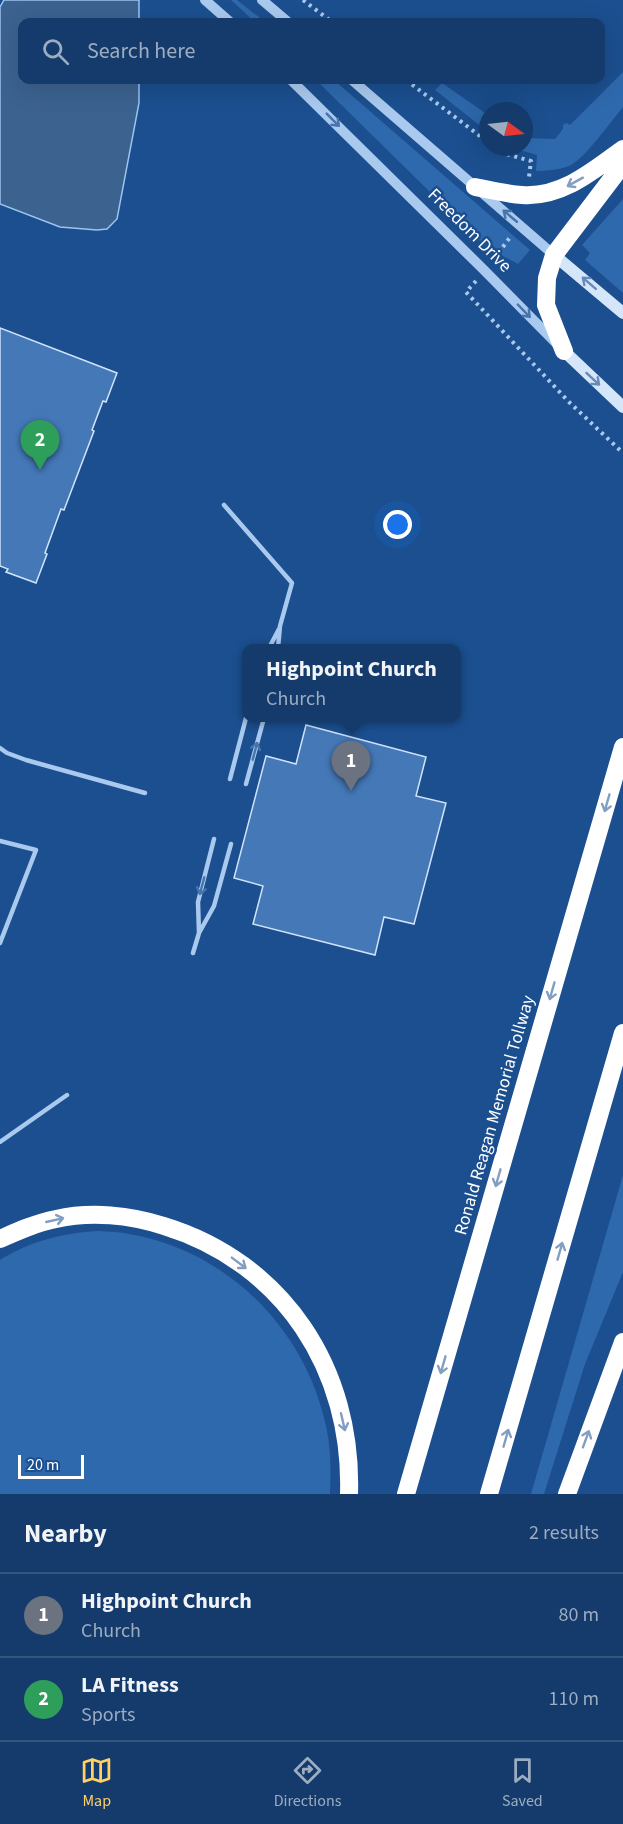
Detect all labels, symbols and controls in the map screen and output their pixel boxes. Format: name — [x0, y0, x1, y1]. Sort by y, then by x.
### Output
search box — [18, 18, 605, 84]
icon: search — [39, 35, 72, 68]
text: Search here — [87, 35, 195, 67]
north arrow — [479, 102, 533, 156]
one-way arrow — [326, 113, 341, 128]
one-way arrow — [566, 177, 584, 188]
street label: Freedom Drive — [422, 183, 517, 278]
one-way arrow — [502, 210, 518, 223]
one-way arrow — [581, 277, 597, 290]
one-way arrow — [517, 303, 532, 318]
one-way arrow — [586, 372, 601, 386]
pin: 2 — [20, 420, 60, 470]
your location — [383, 510, 412, 539]
popup — [242, 644, 461, 722]
text: Highpoint Church — [266, 653, 437, 685]
text: Church — [266, 685, 326, 713]
one-way arrow — [250, 742, 261, 761]
pin: 1 — [332, 742, 370, 791]
one-way arrow — [601, 794, 612, 813]
one-way arrow — [196, 876, 207, 895]
one-way arrow — [546, 981, 557, 1000]
street label: Ronald Reagan Memorial Tollway — [448, 992, 541, 1238]
one-way arrow — [492, 1168, 503, 1187]
one-way arrow — [45, 1214, 64, 1225]
one-way arrow — [555, 1241, 566, 1260]
one-way arrow — [230, 1257, 246, 1270]
one-way arrow — [437, 1355, 449, 1374]
one-way arrow — [338, 1412, 350, 1431]
one-way arrow — [501, 1429, 512, 1448]
one-way arrow — [582, 1430, 593, 1449]
scale bar — [18, 1452, 84, 1480]
text: 20 m — [27, 1454, 59, 1476]
text: Nearby — [24, 1515, 107, 1552]
text: 2 results — [529, 1519, 599, 1547]
text: Highpoint Church — [81, 1585, 252, 1617]
text: 1 — [38, 1601, 49, 1629]
text: 80 m — [559, 1601, 599, 1629]
text: Church — [81, 1617, 141, 1645]
text: LA Fitness — [81, 1669, 179, 1701]
text: 2 — [38, 1685, 49, 1713]
text: 110 m — [549, 1685, 599, 1713]
text: Sports — [81, 1701, 136, 1729]
tab: Map — [80, 1754, 113, 1812]
tab: Directions — [274, 1754, 341, 1812]
tab: Saved — [502, 1754, 543, 1812]

